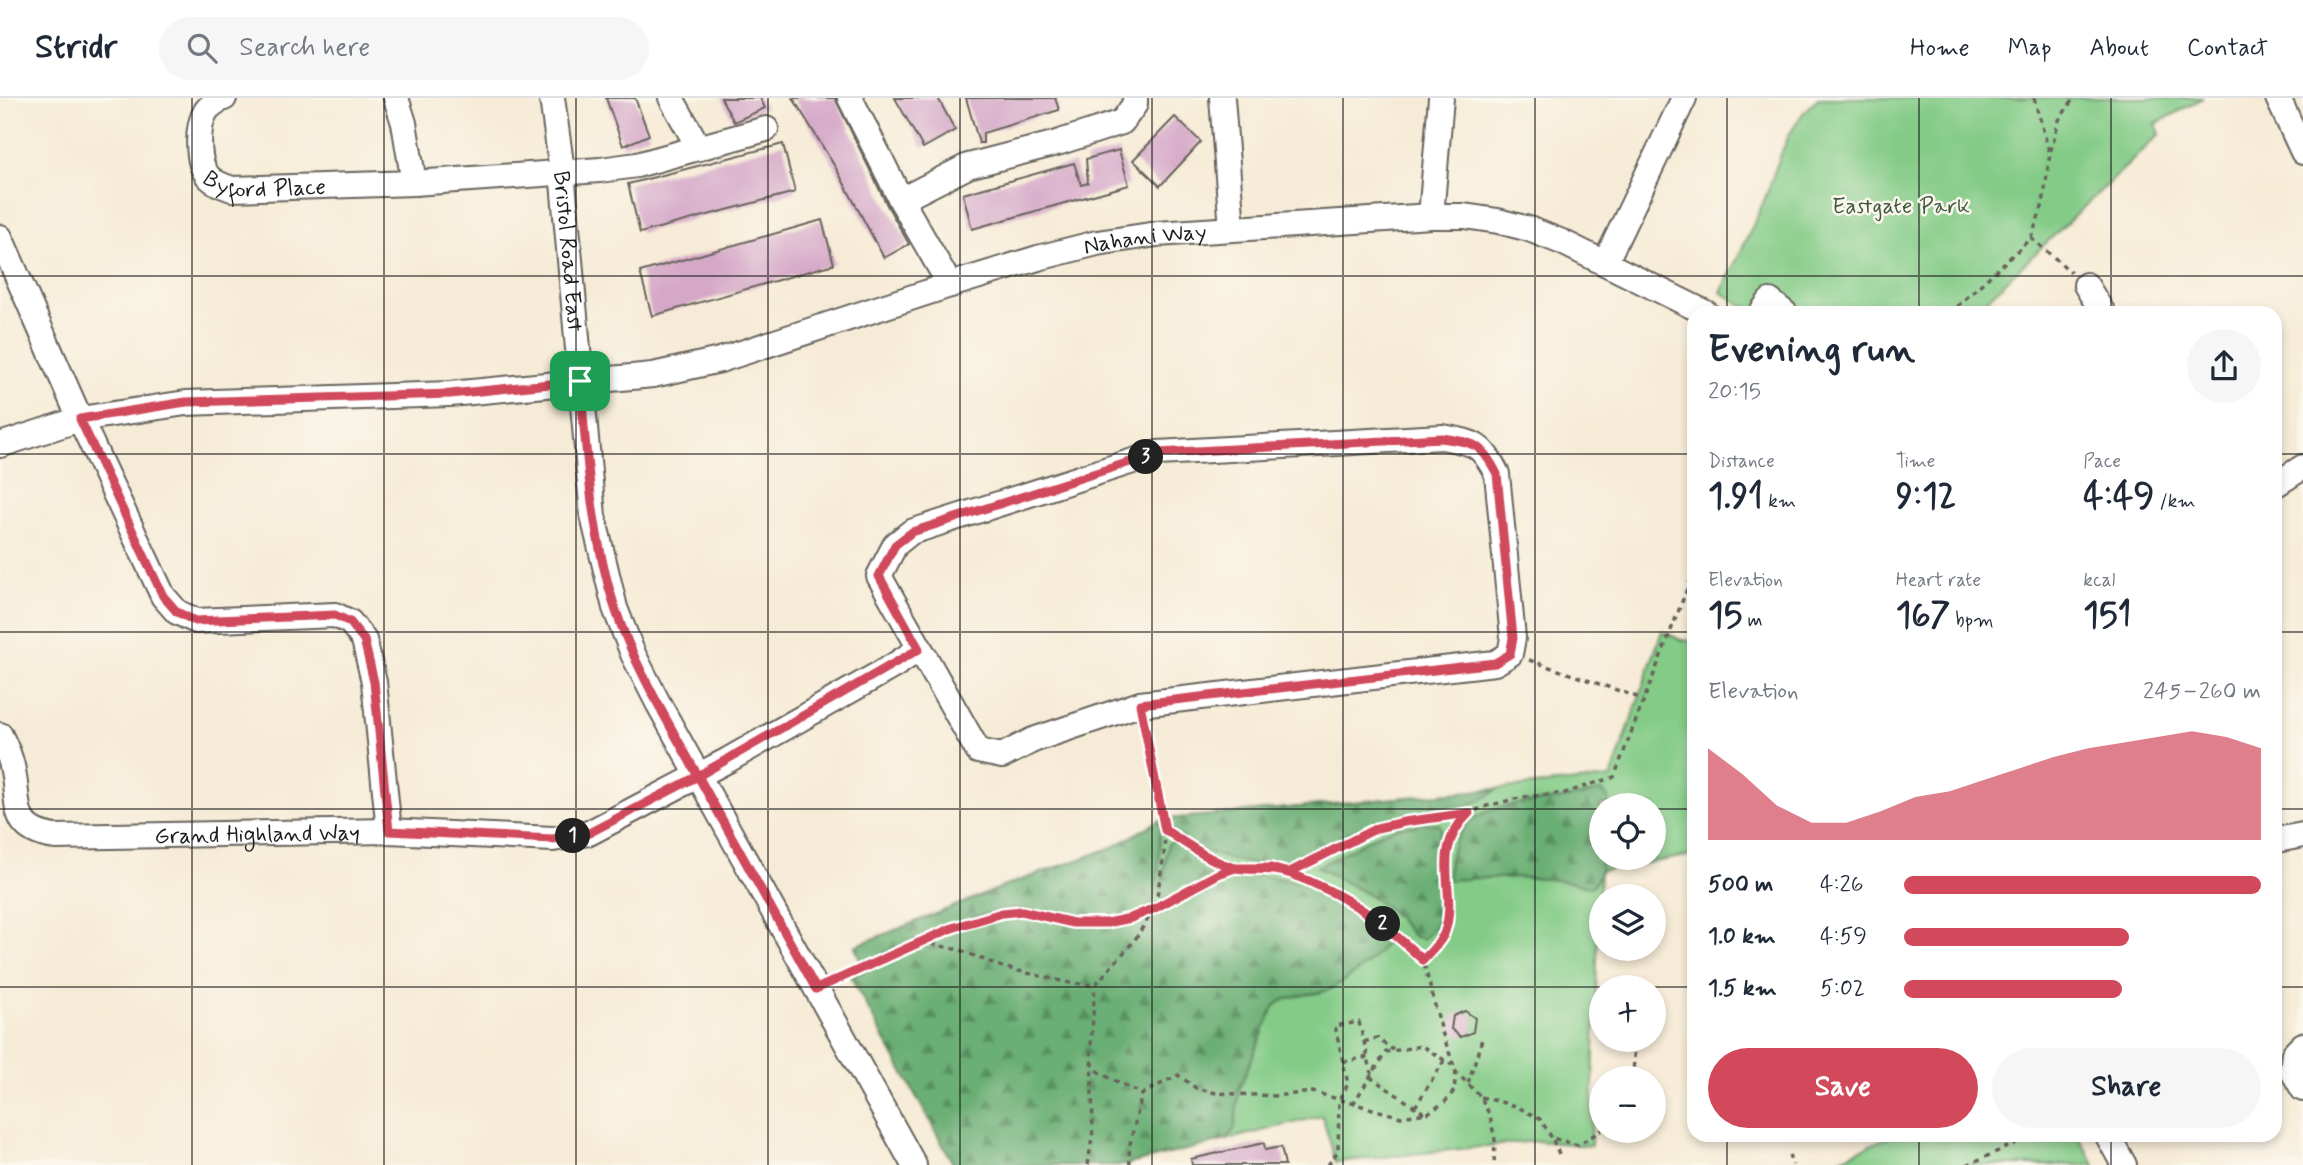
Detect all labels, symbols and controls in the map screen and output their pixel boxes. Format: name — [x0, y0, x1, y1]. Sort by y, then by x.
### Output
search box — [159, 17, 649, 80]
text: Stridr — [35, 26, 117, 70]
icon: search — [183, 29, 221, 67]
text: Search here — [239, 31, 370, 65]
text: Home — [1910, 33, 1970, 64]
text: Map — [2008, 33, 2052, 64]
text: About — [2090, 33, 2149, 64]
text: Contact — [2187, 33, 2268, 64]
street label: Byford Place — [195, 165, 327, 207]
street label: Bristol Road East — [545, 170, 589, 333]
park label: Eastgate Park — [1832, 192, 1970, 222]
street label: Nahani Way — [1080, 218, 1208, 263]
text: Evening run — [1708, 326, 1915, 375]
button: share — [2187, 329, 2261, 403]
pin — [550, 351, 610, 411]
icon: arrive — [561, 362, 599, 400]
text: 20:15 — [1708, 377, 1761, 407]
pin: 3 — [1128, 440, 1164, 474]
text: 3 — [1141, 444, 1150, 469]
text: Distance — [1708, 449, 1775, 474]
text: Time — [1896, 449, 1935, 474]
text: Pace — [2083, 449, 2121, 474]
text: 1.91 — [1708, 474, 1763, 520]
text: 9:12 — [1896, 474, 1956, 520]
text: 4:49 — [2083, 474, 2154, 520]
text: km — [1763, 489, 1796, 514]
text: /km — [2154, 489, 2195, 514]
text: Elevation — [1708, 568, 1783, 593]
text: Heart rate — [1896, 568, 1981, 593]
text: kcal — [2083, 568, 2115, 593]
text: 15 — [1708, 593, 1742, 639]
text: 167 — [1896, 593, 1950, 639]
text: 151 — [2083, 593, 2131, 639]
text: m — [1742, 608, 1763, 633]
text: bpm — [1950, 608, 1994, 633]
text: Elevation — [1708, 677, 1799, 707]
text: 245–260 m — [2143, 677, 2261, 707]
map controls — [1589, 793, 1666, 1143]
button: locate — [1589, 793, 1666, 870]
pin: 1 — [556, 818, 590, 854]
street label: Grand Highland Way — [154, 819, 360, 853]
text: 1 — [568, 823, 577, 848]
text: 500 m — [1708, 870, 1773, 900]
text: 4:26 — [1820, 870, 1864, 900]
button: layers — [1589, 884, 1666, 961]
pin: 2 — [1366, 906, 1400, 942]
text: 2 — [1378, 911, 1387, 936]
text: 1.0 km — [1708, 922, 1776, 952]
text: 4:59 — [1820, 922, 1867, 952]
text: 1.5 km — [1708, 974, 1777, 1004]
text: 5:02 — [1820, 974, 1865, 1004]
button: + — [1589, 975, 1666, 1052]
button: Save — [1708, 1048, 1978, 1128]
button: Share — [1992, 1048, 2261, 1128]
button: − — [1589, 1066, 1666, 1143]

